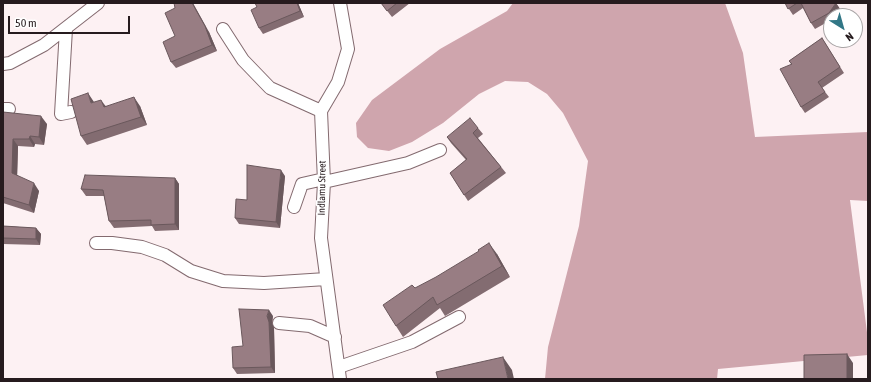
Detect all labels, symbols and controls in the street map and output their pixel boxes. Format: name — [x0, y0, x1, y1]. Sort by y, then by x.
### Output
scale bar — [10, 8, 132, 34]
north arrow — [823, 8, 863, 48]
text: 50 m — [15, 16, 37, 30]
text: N — [843, 30, 856, 44]
street label: Indlamu Street — [316, 161, 328, 215]

